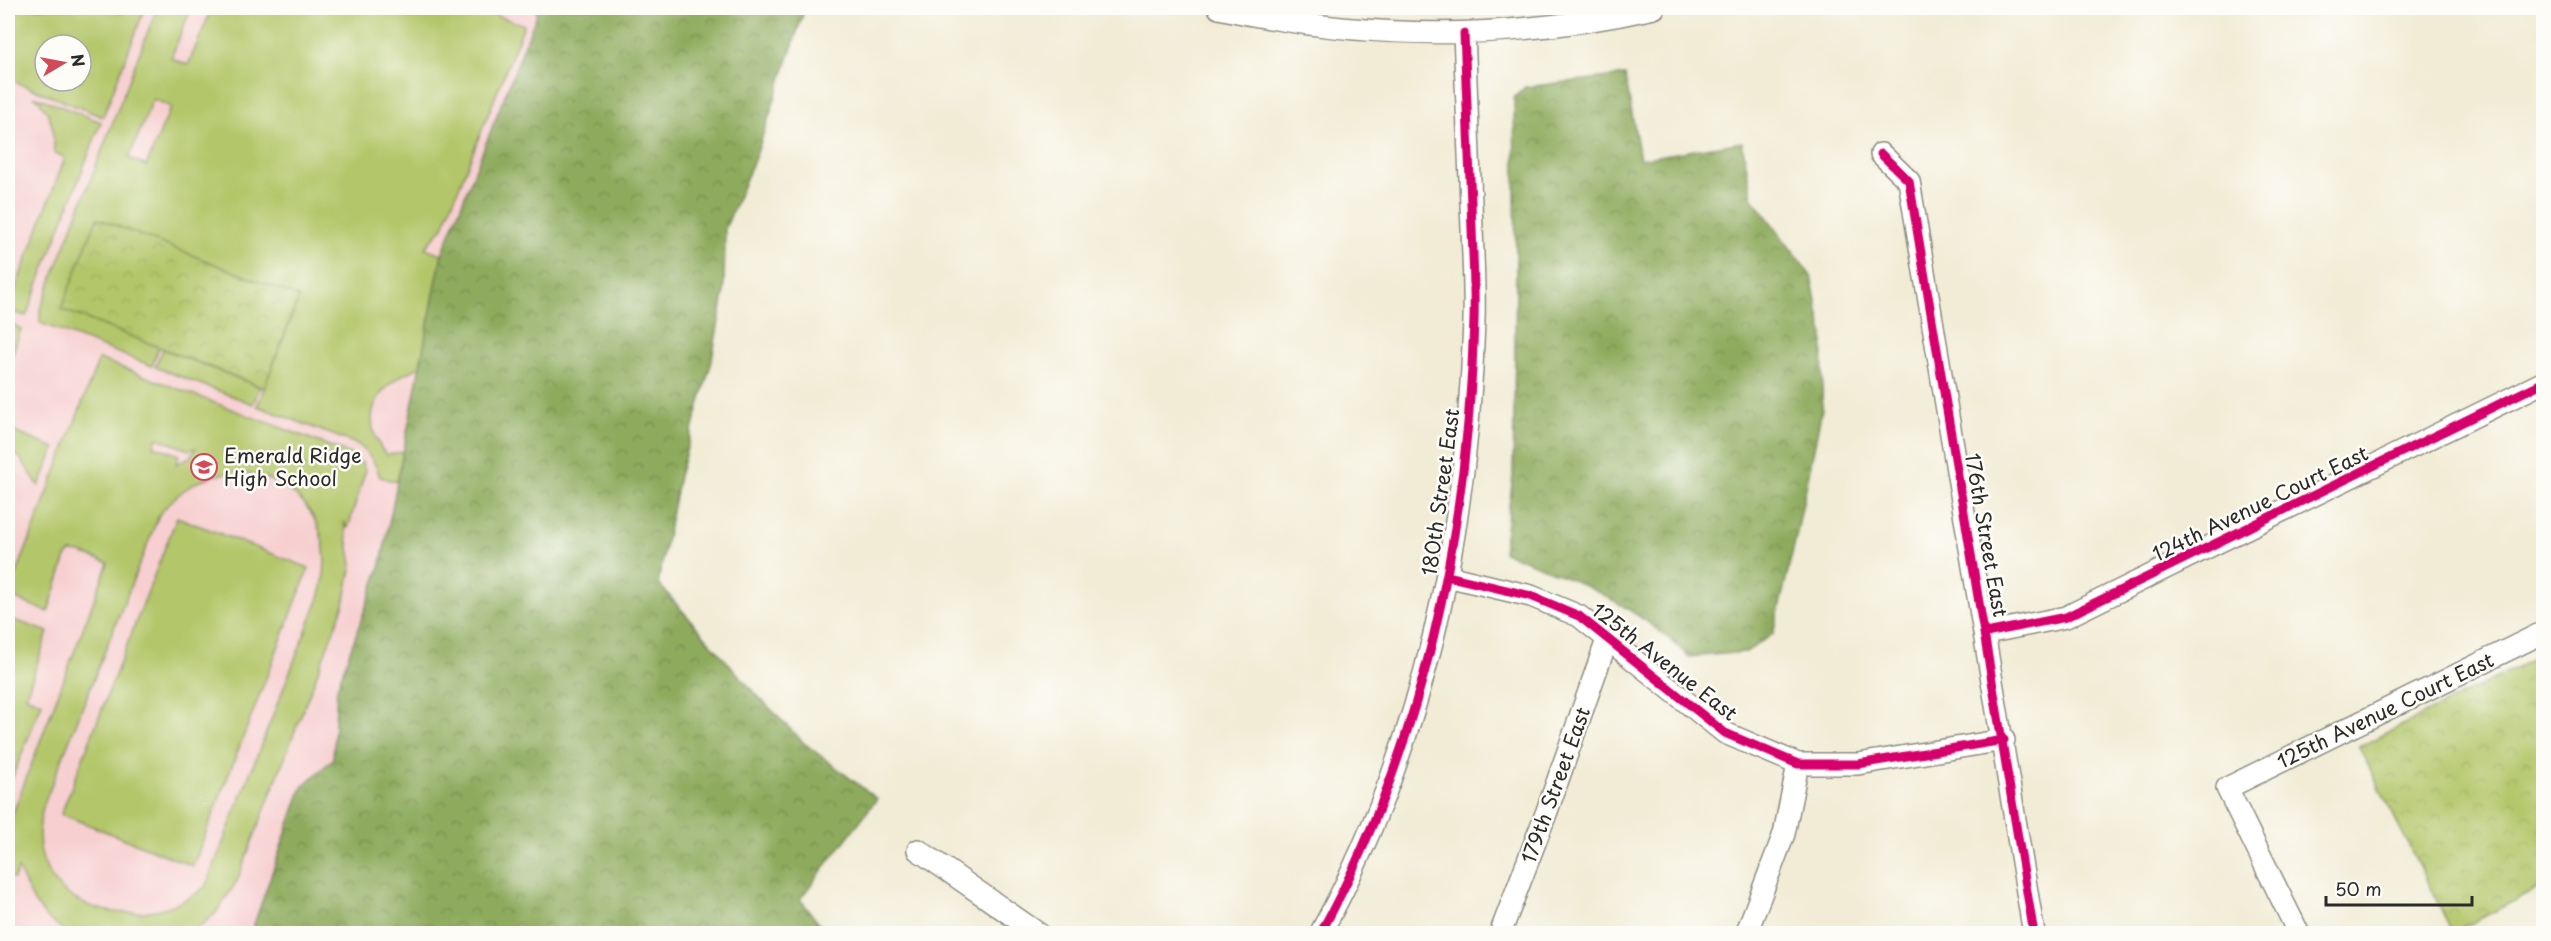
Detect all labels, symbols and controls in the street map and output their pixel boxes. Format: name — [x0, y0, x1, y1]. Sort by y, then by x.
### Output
north arrow — [33, 33, 93, 93]
text: N — [66, 52, 92, 69]
street label: 180th Street East — [1413, 406, 1467, 577]
street label: 124th Avenue Court East — [2147, 438, 2373, 568]
place label: Emerald Ridge High School — [224, 440, 362, 493]
street label: 176th Street East — [1958, 451, 2016, 619]
school or university icon: Emerald Ridge High School — [189, 452, 219, 482]
street label: 125th Avenue East — [1586, 595, 1744, 728]
street label: 125th Avenue Court East — [2271, 644, 2499, 776]
street label: 179th Street East — [1513, 702, 1597, 867]
scale bar — [2326, 869, 2472, 907]
text: 50 m — [2335, 875, 2382, 902]

